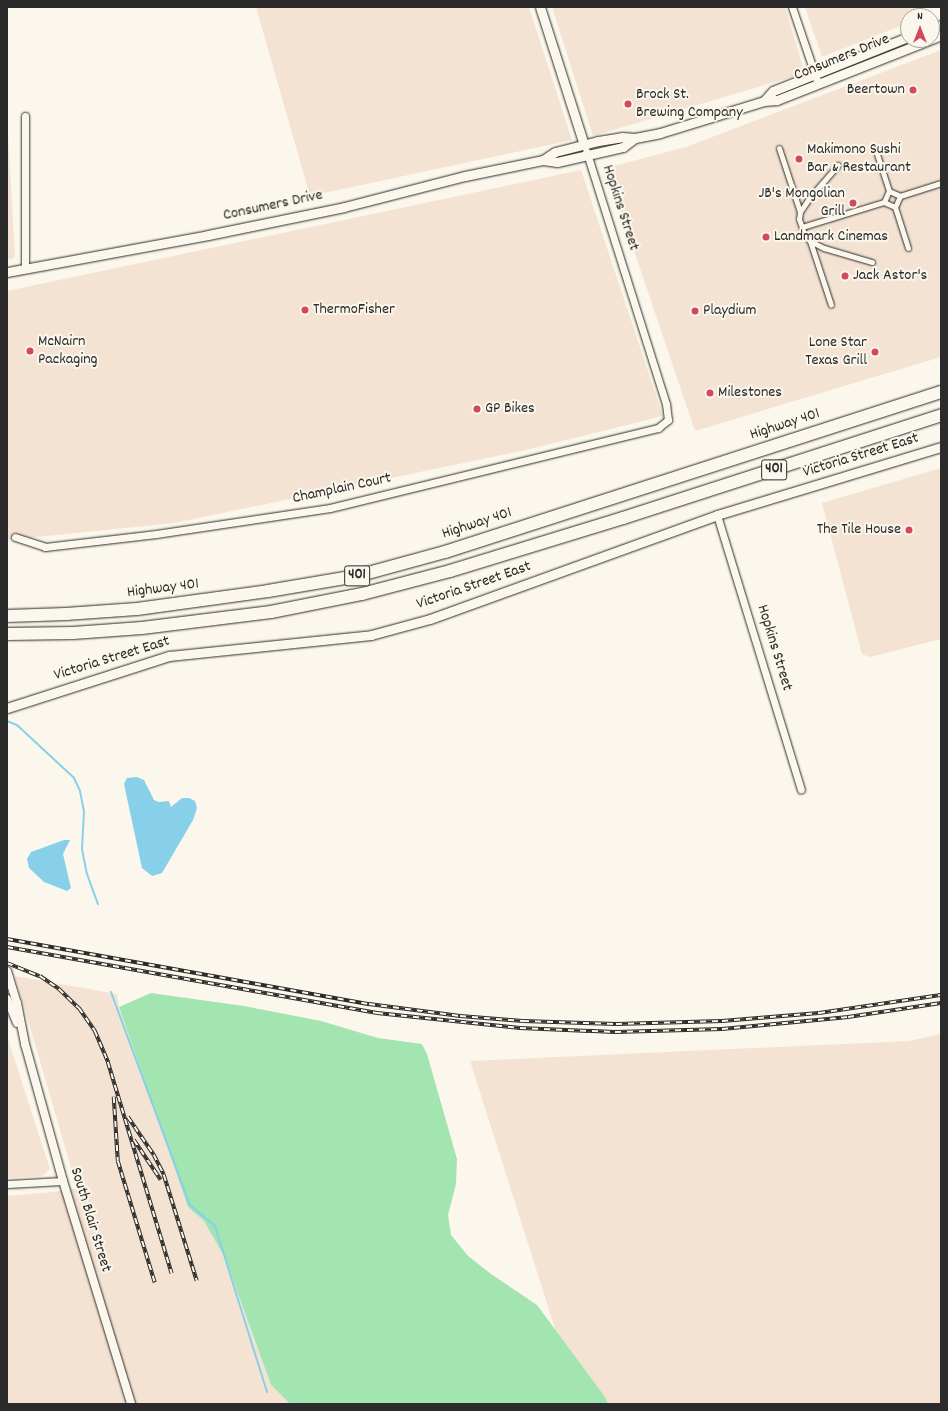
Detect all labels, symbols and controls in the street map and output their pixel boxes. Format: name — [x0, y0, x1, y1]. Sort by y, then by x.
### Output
north arrow — [900, 8, 940, 48]
text: N — [917, 9, 923, 25]
street label: Consumers Drive — [791, 30, 893, 86]
place label: Beertown — [847, 80, 905, 100]
place label: Brock St. Brewing Company — [636, 85, 743, 123]
marker: Beertown — [908, 85, 918, 95]
marker: Brock St. Brewing Company — [623, 99, 633, 109]
place label: Makimono Sushi Bar & Restaurant — [807, 140, 911, 178]
marker: Makimono Sushi Bar & Restaurant — [794, 154, 804, 164]
street label: Hopkins Street — [597, 163, 643, 253]
place label: JB's Mongolian Grill — [758, 184, 845, 222]
street label: Consumers Drive — [221, 186, 325, 226]
marker: JB's Mongolian Grill — [848, 198, 858, 208]
place label: Landmark Cinemas — [774, 227, 888, 247]
marker: Landmark Cinemas — [761, 232, 771, 242]
place label: Jack Astor's — [853, 266, 927, 286]
marker: Jack Astor's — [840, 271, 850, 281]
place label: ThermoFisher — [313, 300, 395, 320]
place label: Playdium — [703, 301, 756, 321]
marker: ThermoFisher — [300, 305, 310, 315]
marker: Playdium — [690, 306, 700, 316]
place label: McNairn Packaging — [38, 332, 98, 370]
place label: Lone Star Texas Grill — [805, 333, 867, 371]
marker: McNairn Packaging — [25, 346, 35, 356]
marker: Lone Star Texas Grill — [870, 347, 880, 357]
place label: Milestones — [718, 383, 782, 403]
marker: Milestones — [705, 388, 715, 398]
place label: GP Bikes — [485, 399, 535, 419]
marker: GP Bikes — [472, 404, 482, 414]
street label: Highway 401 — [748, 405, 822, 445]
street label: Victoria Street East — [801, 429, 921, 483]
road number: 401 — [761, 457, 787, 483]
street label: Champlain Court — [291, 469, 393, 509]
street label: Highway 401 — [440, 504, 514, 544]
place label: The Tile House — [817, 520, 901, 540]
marker: The Tile House — [904, 525, 914, 535]
street label: Victoria Street East — [414, 557, 534, 615]
road number: 401 — [344, 563, 370, 589]
street label: Highway 401 — [126, 575, 200, 603]
street label: Hopkins Street — [752, 603, 796, 693]
street label: Victoria Street East — [52, 632, 172, 686]
street label: South Blair Street — [65, 1165, 115, 1275]

